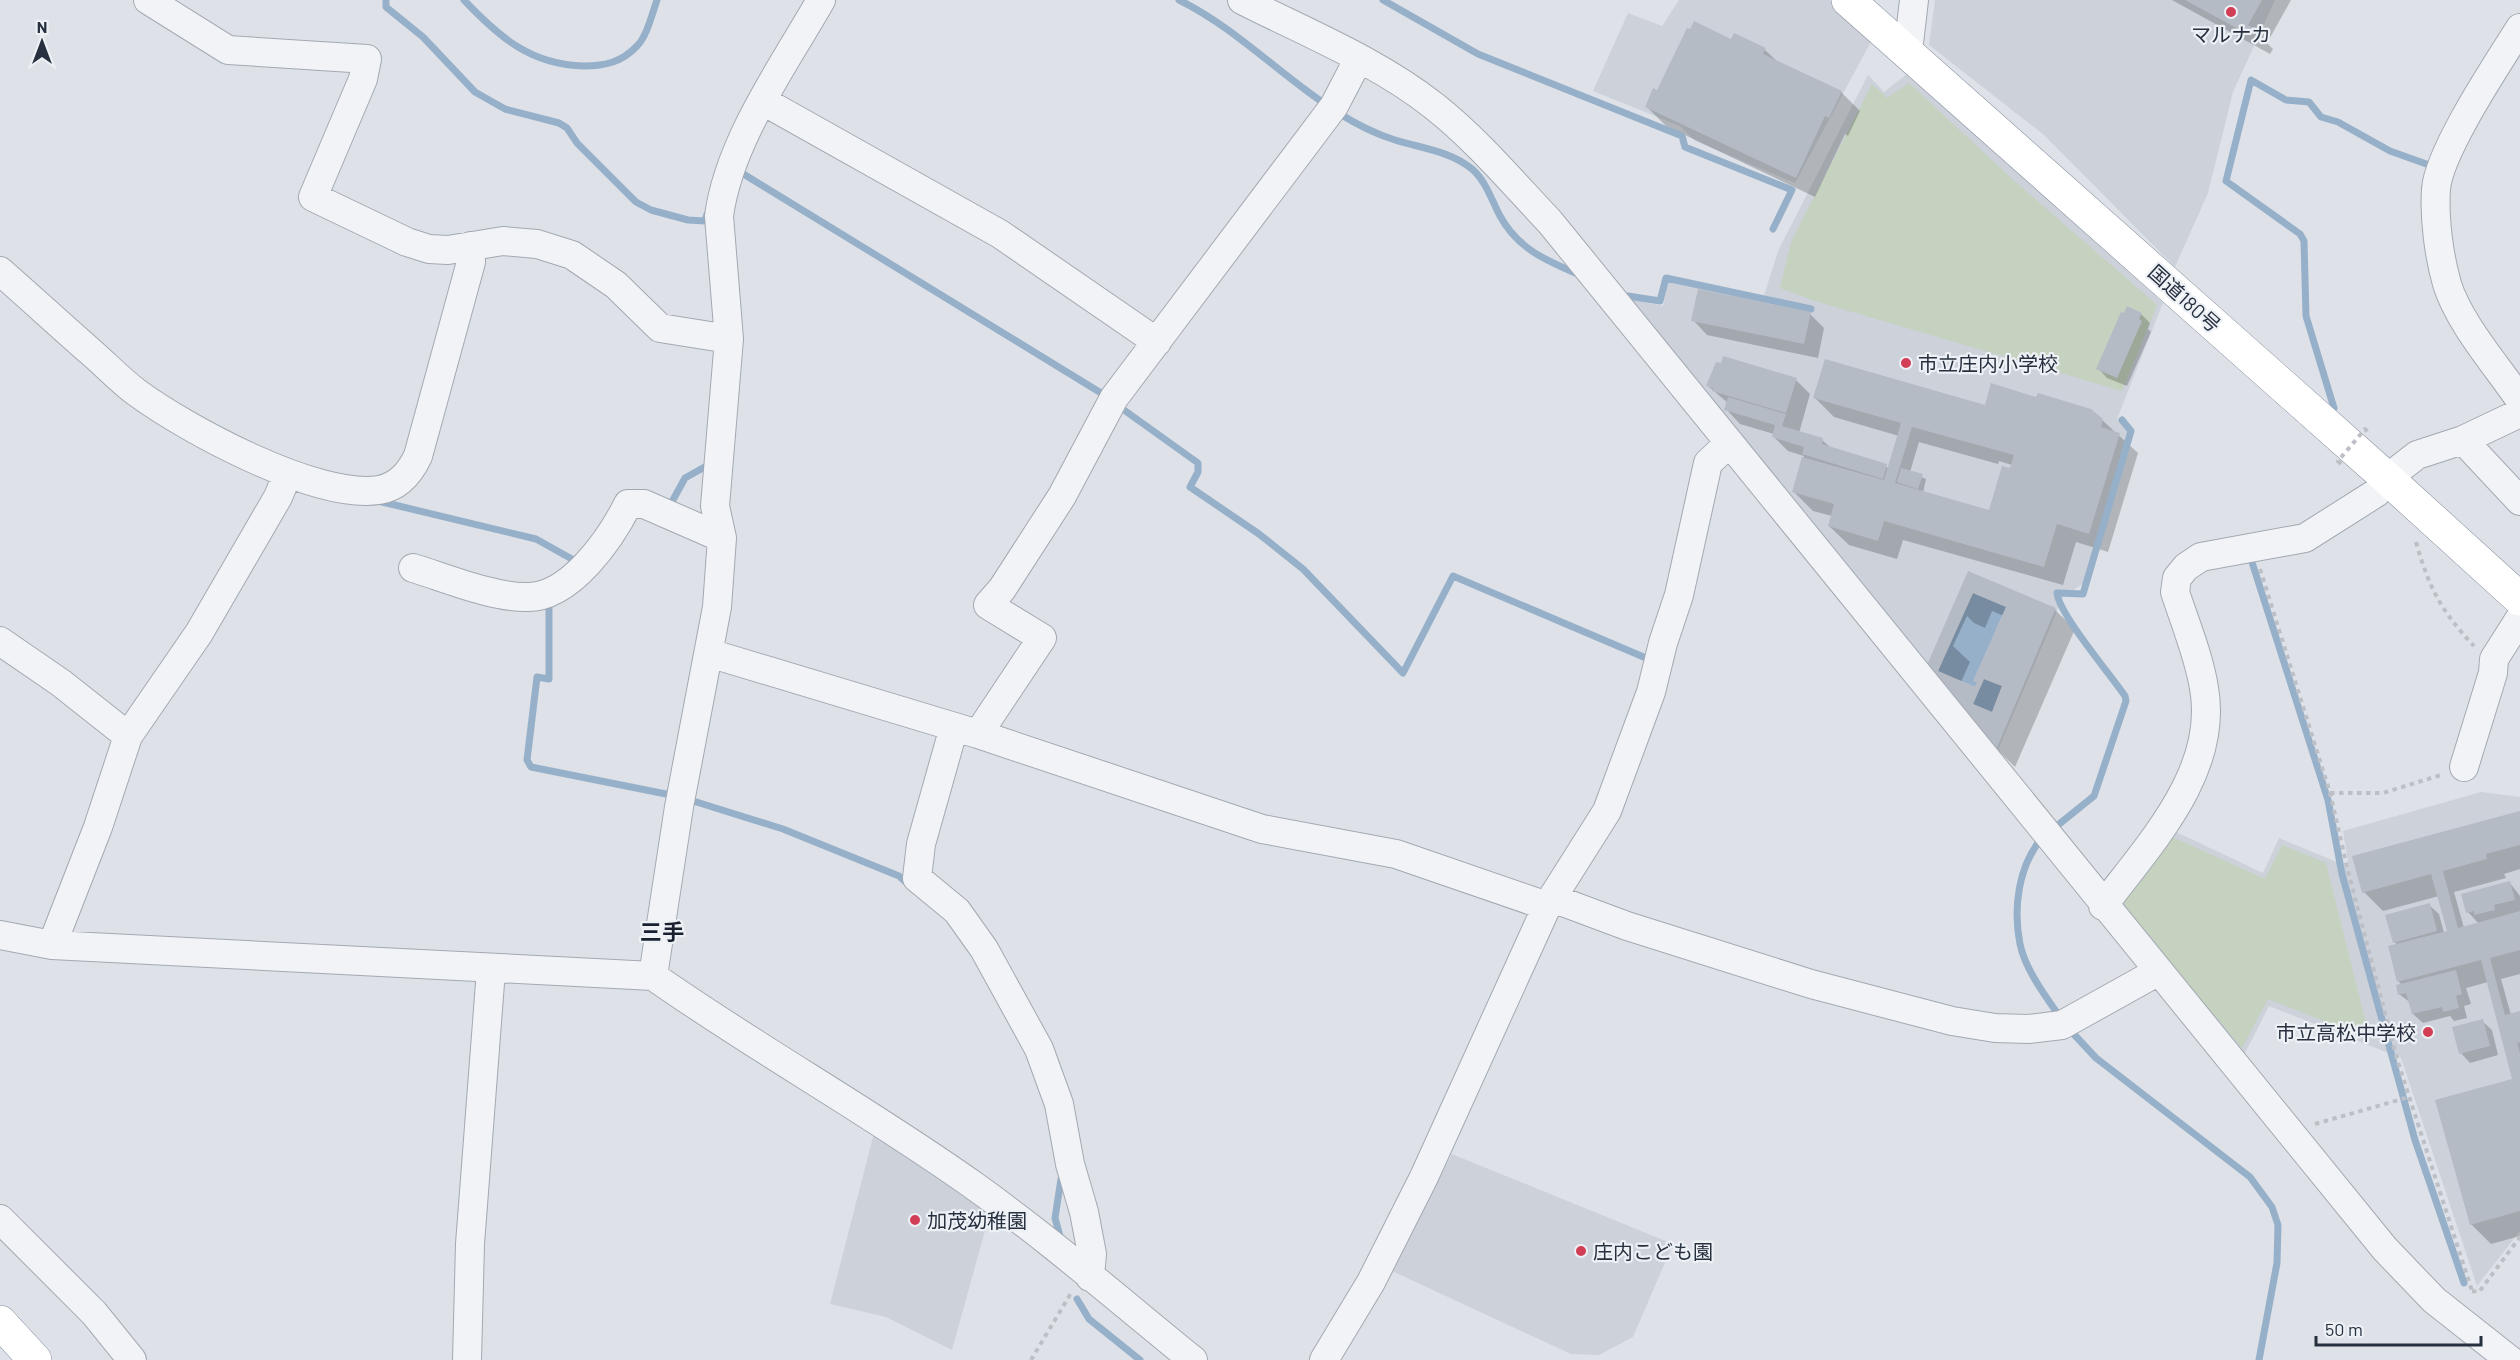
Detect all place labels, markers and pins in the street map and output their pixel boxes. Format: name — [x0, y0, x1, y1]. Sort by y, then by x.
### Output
marker: マルナカ — [2224, 5, 2238, 19]
place label: マルナカ — [2191, 22, 2271, 46]
place label: 市立庄内小学校 — [1918, 351, 2058, 375]
marker: 市立庄内小学校 — [1899, 356, 1913, 370]
place label: 市立高松中学校 — [2276, 1020, 2416, 1044]
marker: 市立高松中学校 — [2421, 1025, 2435, 1039]
place label: 加茂幼稚園 — [927, 1208, 1027, 1232]
marker: 加茂幼稚園 — [908, 1213, 922, 1227]
place label: 庄内こども園 — [1593, 1239, 1713, 1263]
marker: 庄内こども園 — [1574, 1244, 1588, 1258]

